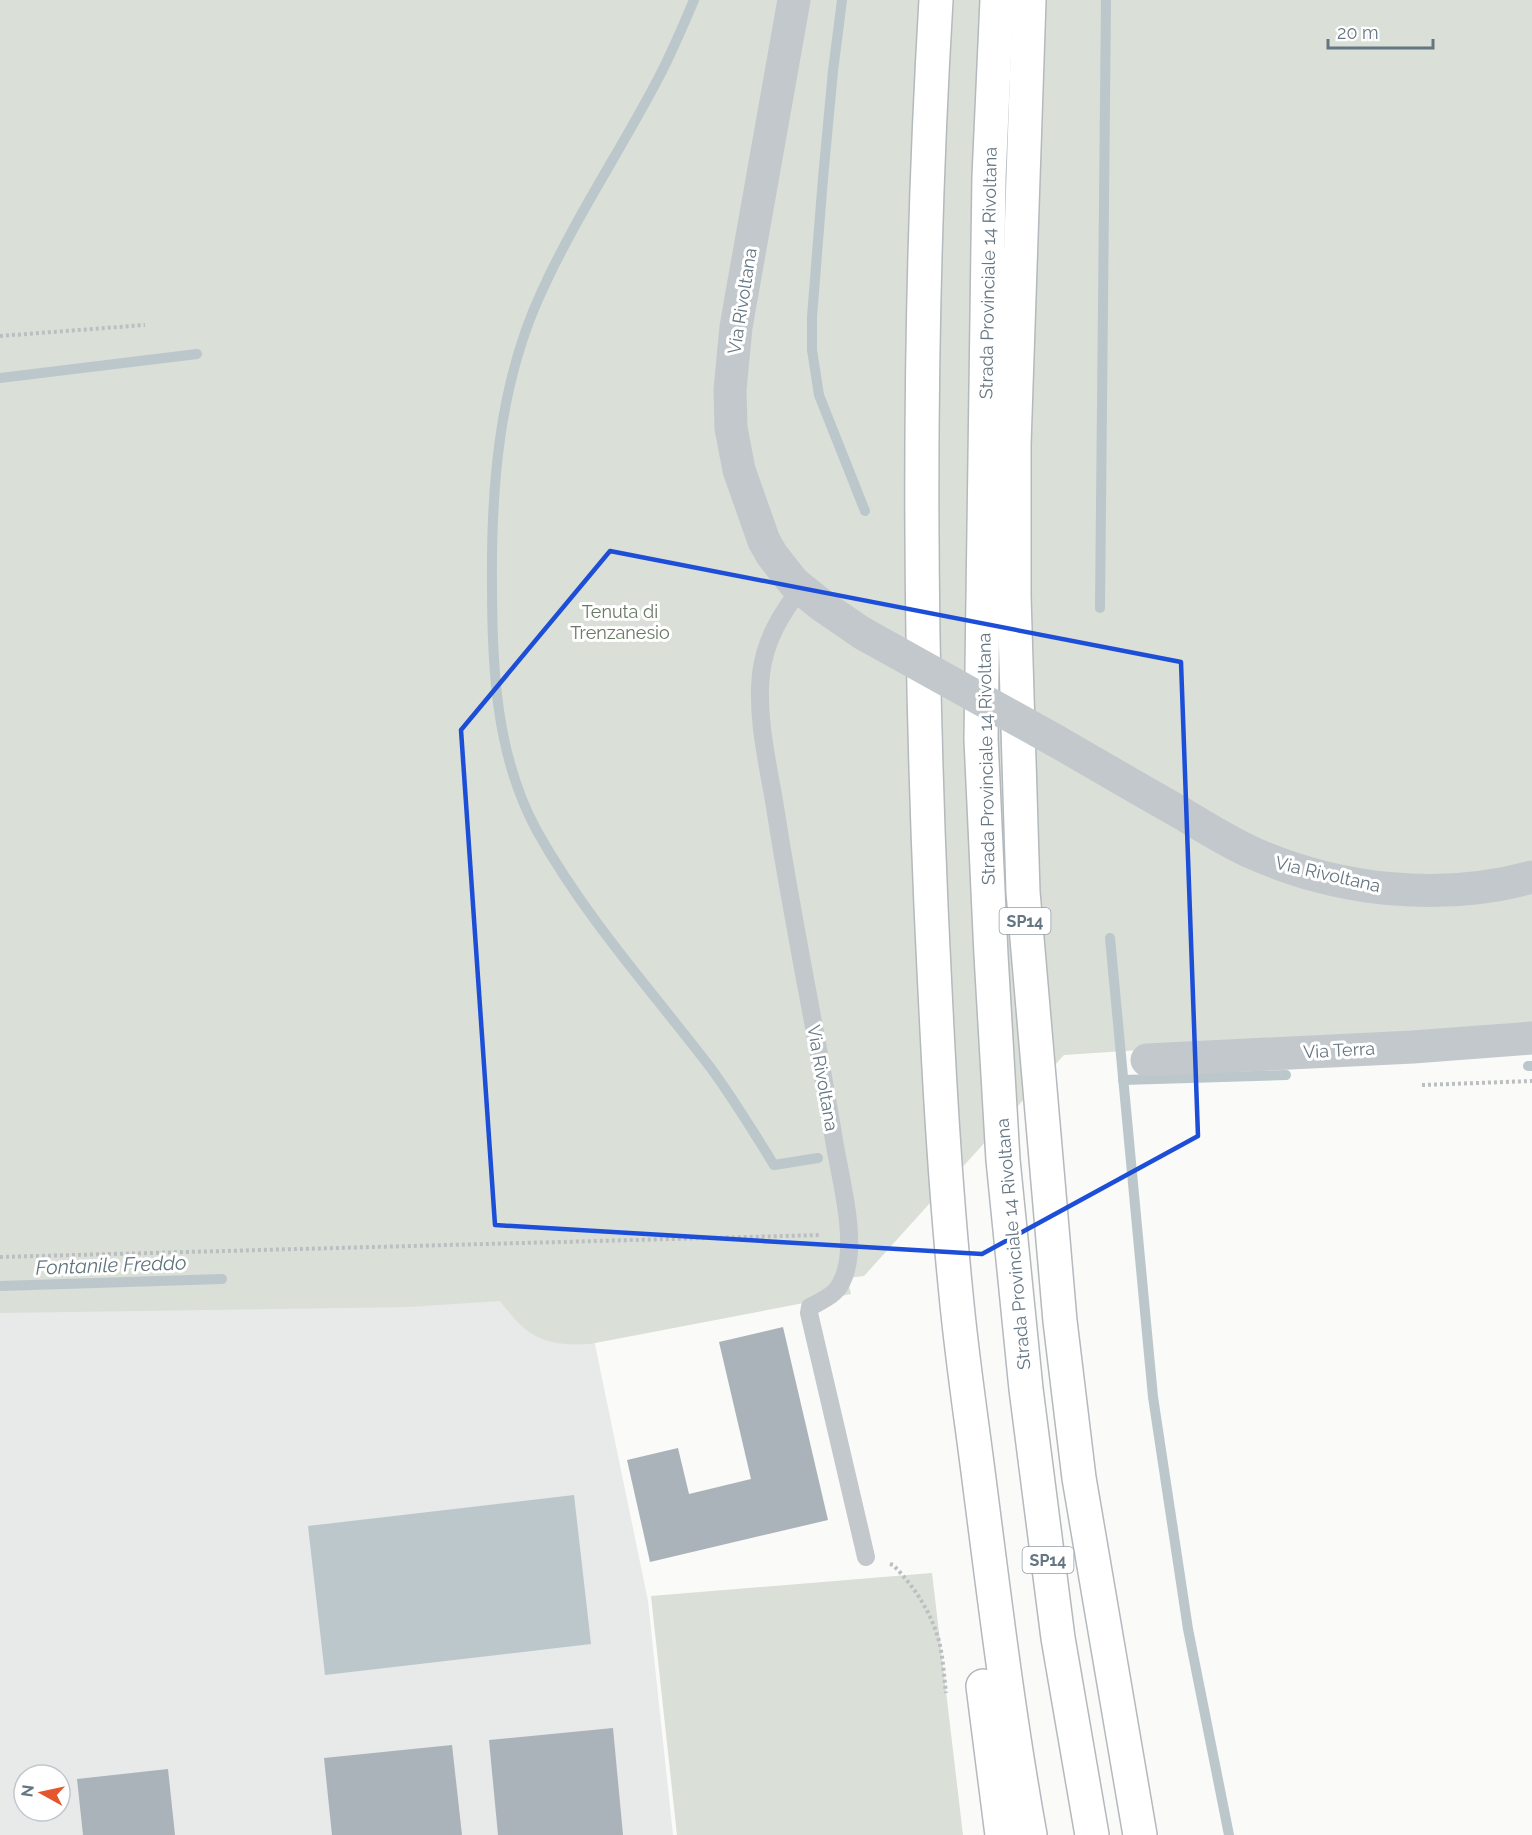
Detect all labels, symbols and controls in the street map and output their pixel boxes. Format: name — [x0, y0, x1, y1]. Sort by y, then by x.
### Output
scale bar — [1328, 12, 1433, 50]
text: 20 m — [1337, 22, 1379, 43]
street label: Strada Provinciale 14 Rivoltana — [975, 147, 1001, 399]
street label: Via Rivoltana — [723, 246, 761, 356]
park label: Tenuta di Trenzanesio — [570, 601, 670, 643]
street label: Strada Provinciale 14 Rivoltana — [973, 633, 999, 885]
street label: Via Rivoltana — [1273, 852, 1383, 896]
road number: SP14 — [1000, 908, 1050, 934]
street label: Via Rivoltana — [803, 1023, 843, 1133]
street label: Via Terra — [1303, 1038, 1375, 1062]
street label: Strada Provinciale 14 Rivoltana — [992, 1117, 1034, 1371]
water label: Fontanile Freddo — [35, 1250, 187, 1280]
road number: SP14 — [1022, 1547, 1074, 1573]
north arrow — [12, 1763, 72, 1823]
text: N — [17, 1784, 38, 1798]

